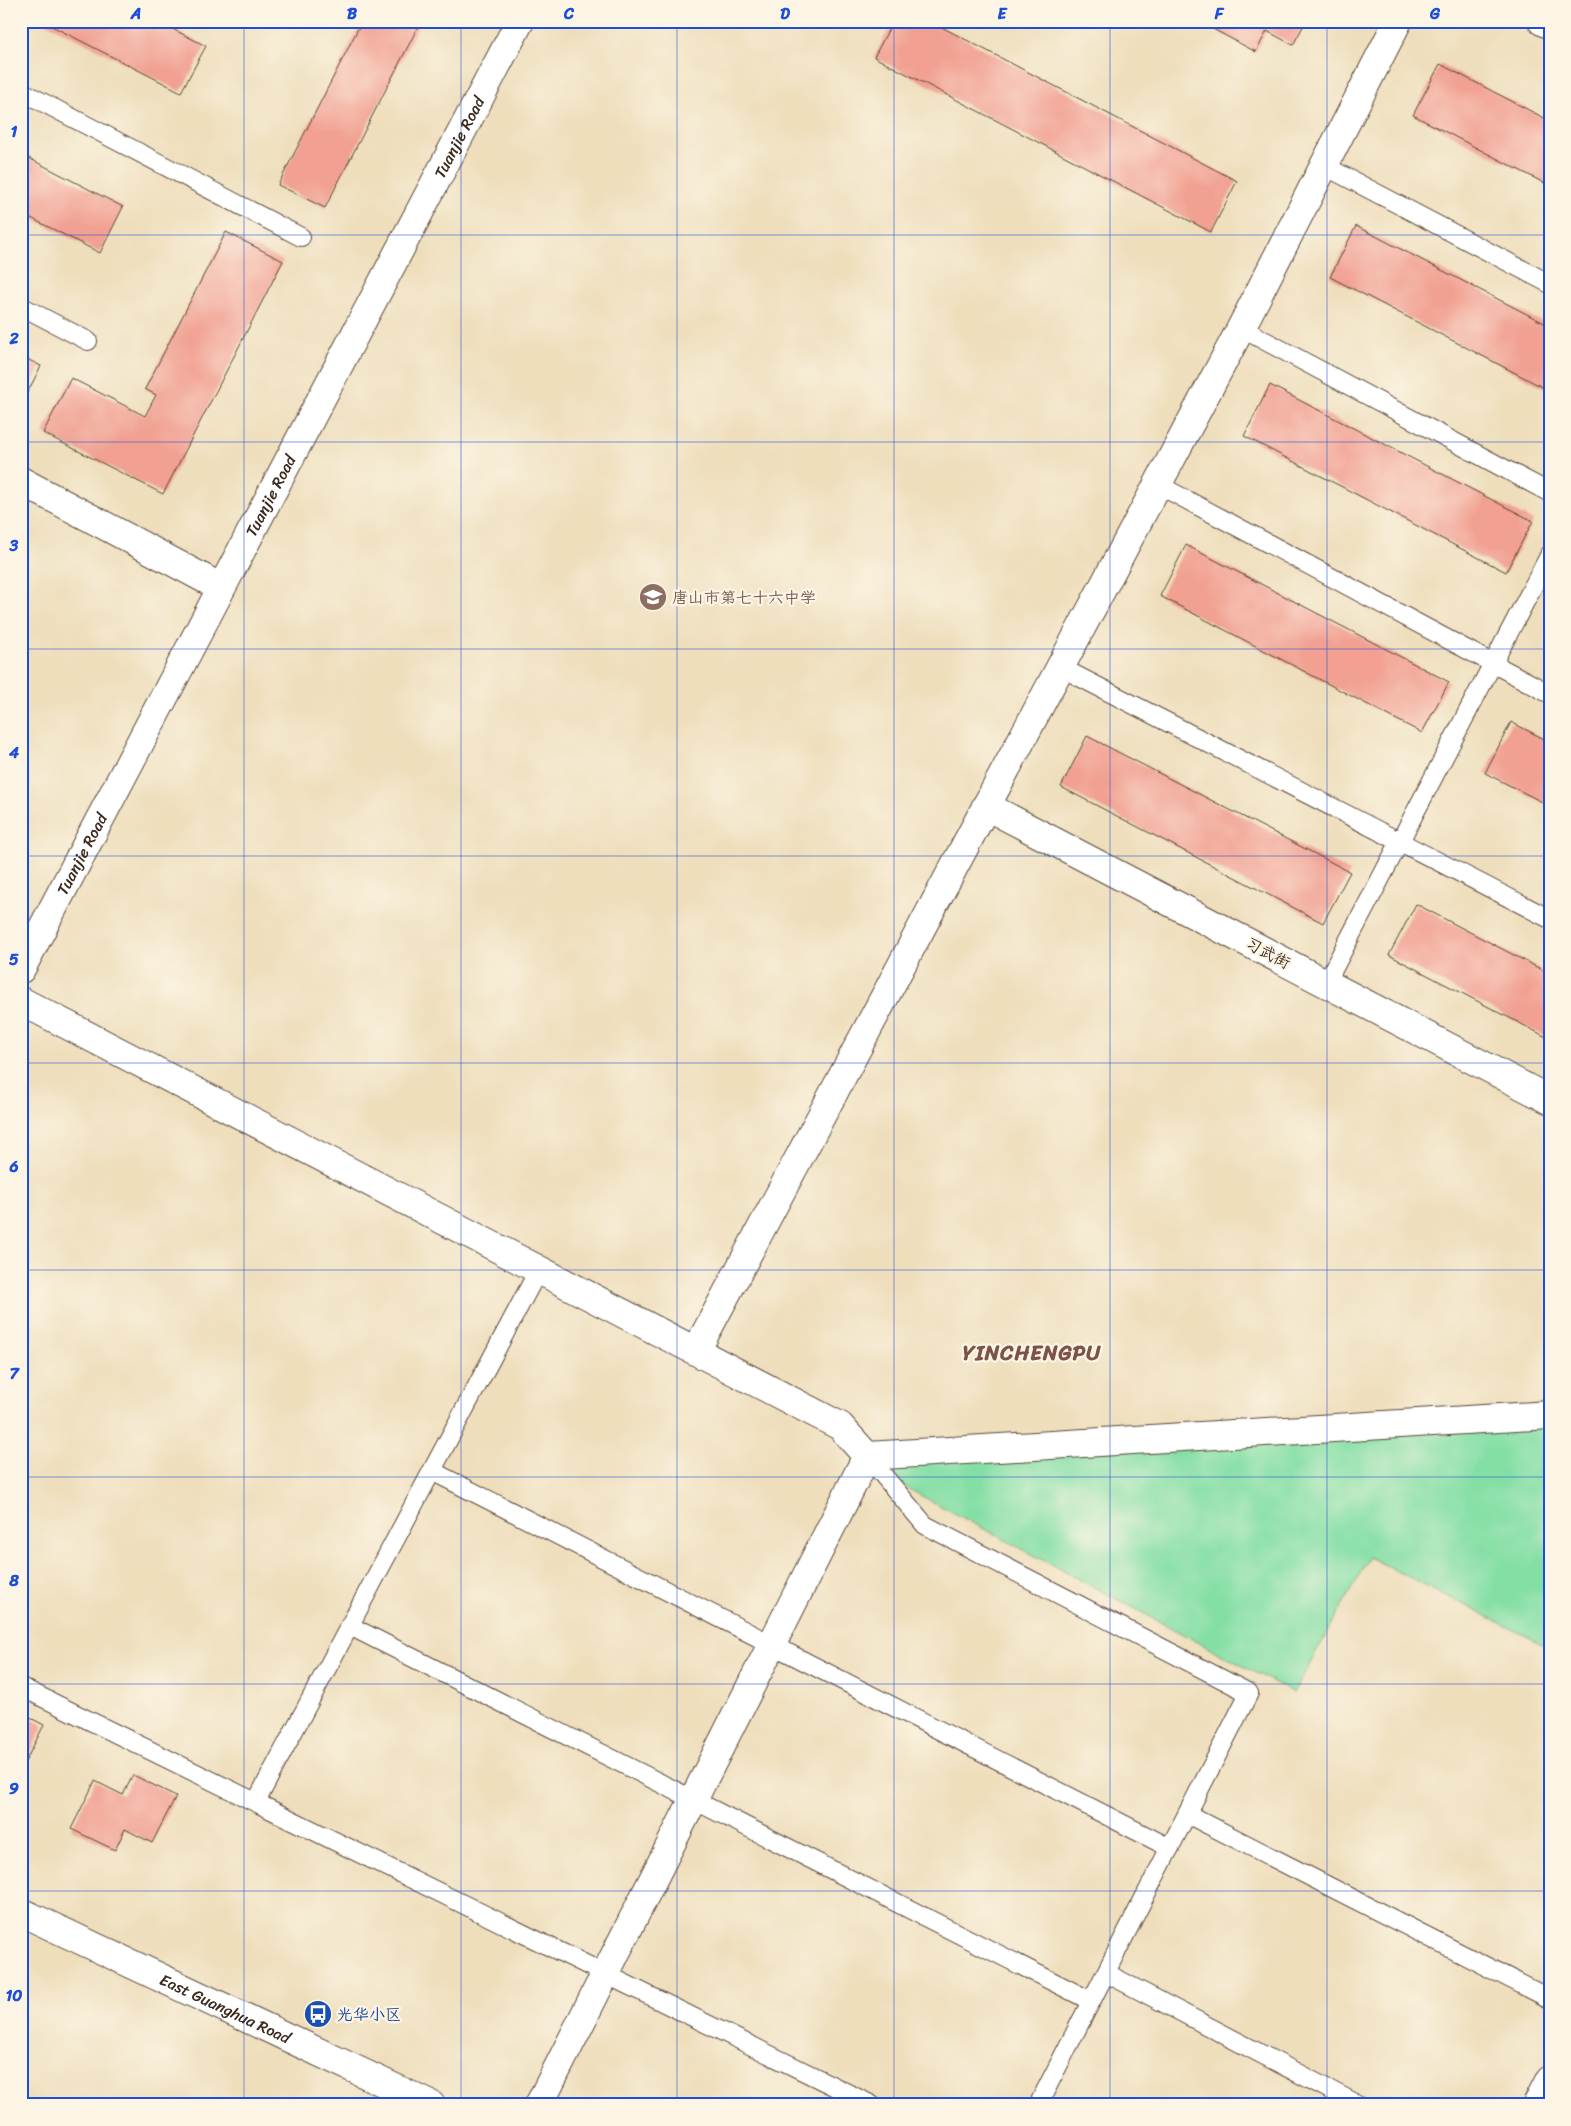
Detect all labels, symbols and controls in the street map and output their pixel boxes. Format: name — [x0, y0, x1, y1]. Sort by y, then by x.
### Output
text: A — [130, 0, 141, 28]
text: B — [347, 0, 358, 28]
text: C — [563, 0, 575, 28]
text: D — [780, 0, 790, 28]
text: E — [998, 0, 1008, 28]
text: F — [1214, 0, 1225, 28]
text: G — [1429, 0, 1441, 28]
street label: Tuanjie Road — [425, 90, 493, 183]
text: 1 — [11, 117, 18, 146]
text: 2 — [8, 324, 19, 353]
street label: Tuanjie Road — [237, 448, 305, 542]
text: 3 — [9, 531, 19, 560]
school or university icon: 唐山市第七十六中学 — [638, 582, 668, 612]
place label: 唐山市第七十六中学 — [672, 583, 816, 612]
text: 4 — [8, 738, 19, 767]
street label: Tuanjie Road — [48, 806, 116, 900]
street label: 习武街 — [1240, 929, 1296, 977]
text: 5 — [9, 945, 19, 974]
text: 6 — [8, 1152, 19, 1181]
district label: YINCHENGPU — [963, 1334, 1101, 1372]
text: 7 — [9, 1359, 20, 1388]
text: 8 — [8, 1566, 19, 1595]
text: 9 — [9, 1774, 19, 1803]
street label: East Guanghua Road — [155, 1965, 297, 2052]
text: 10 — [6, 1981, 22, 2010]
bus stop icon: 光华小区 — [303, 1999, 333, 2029]
place label: 光华小区 — [337, 2000, 401, 2029]

